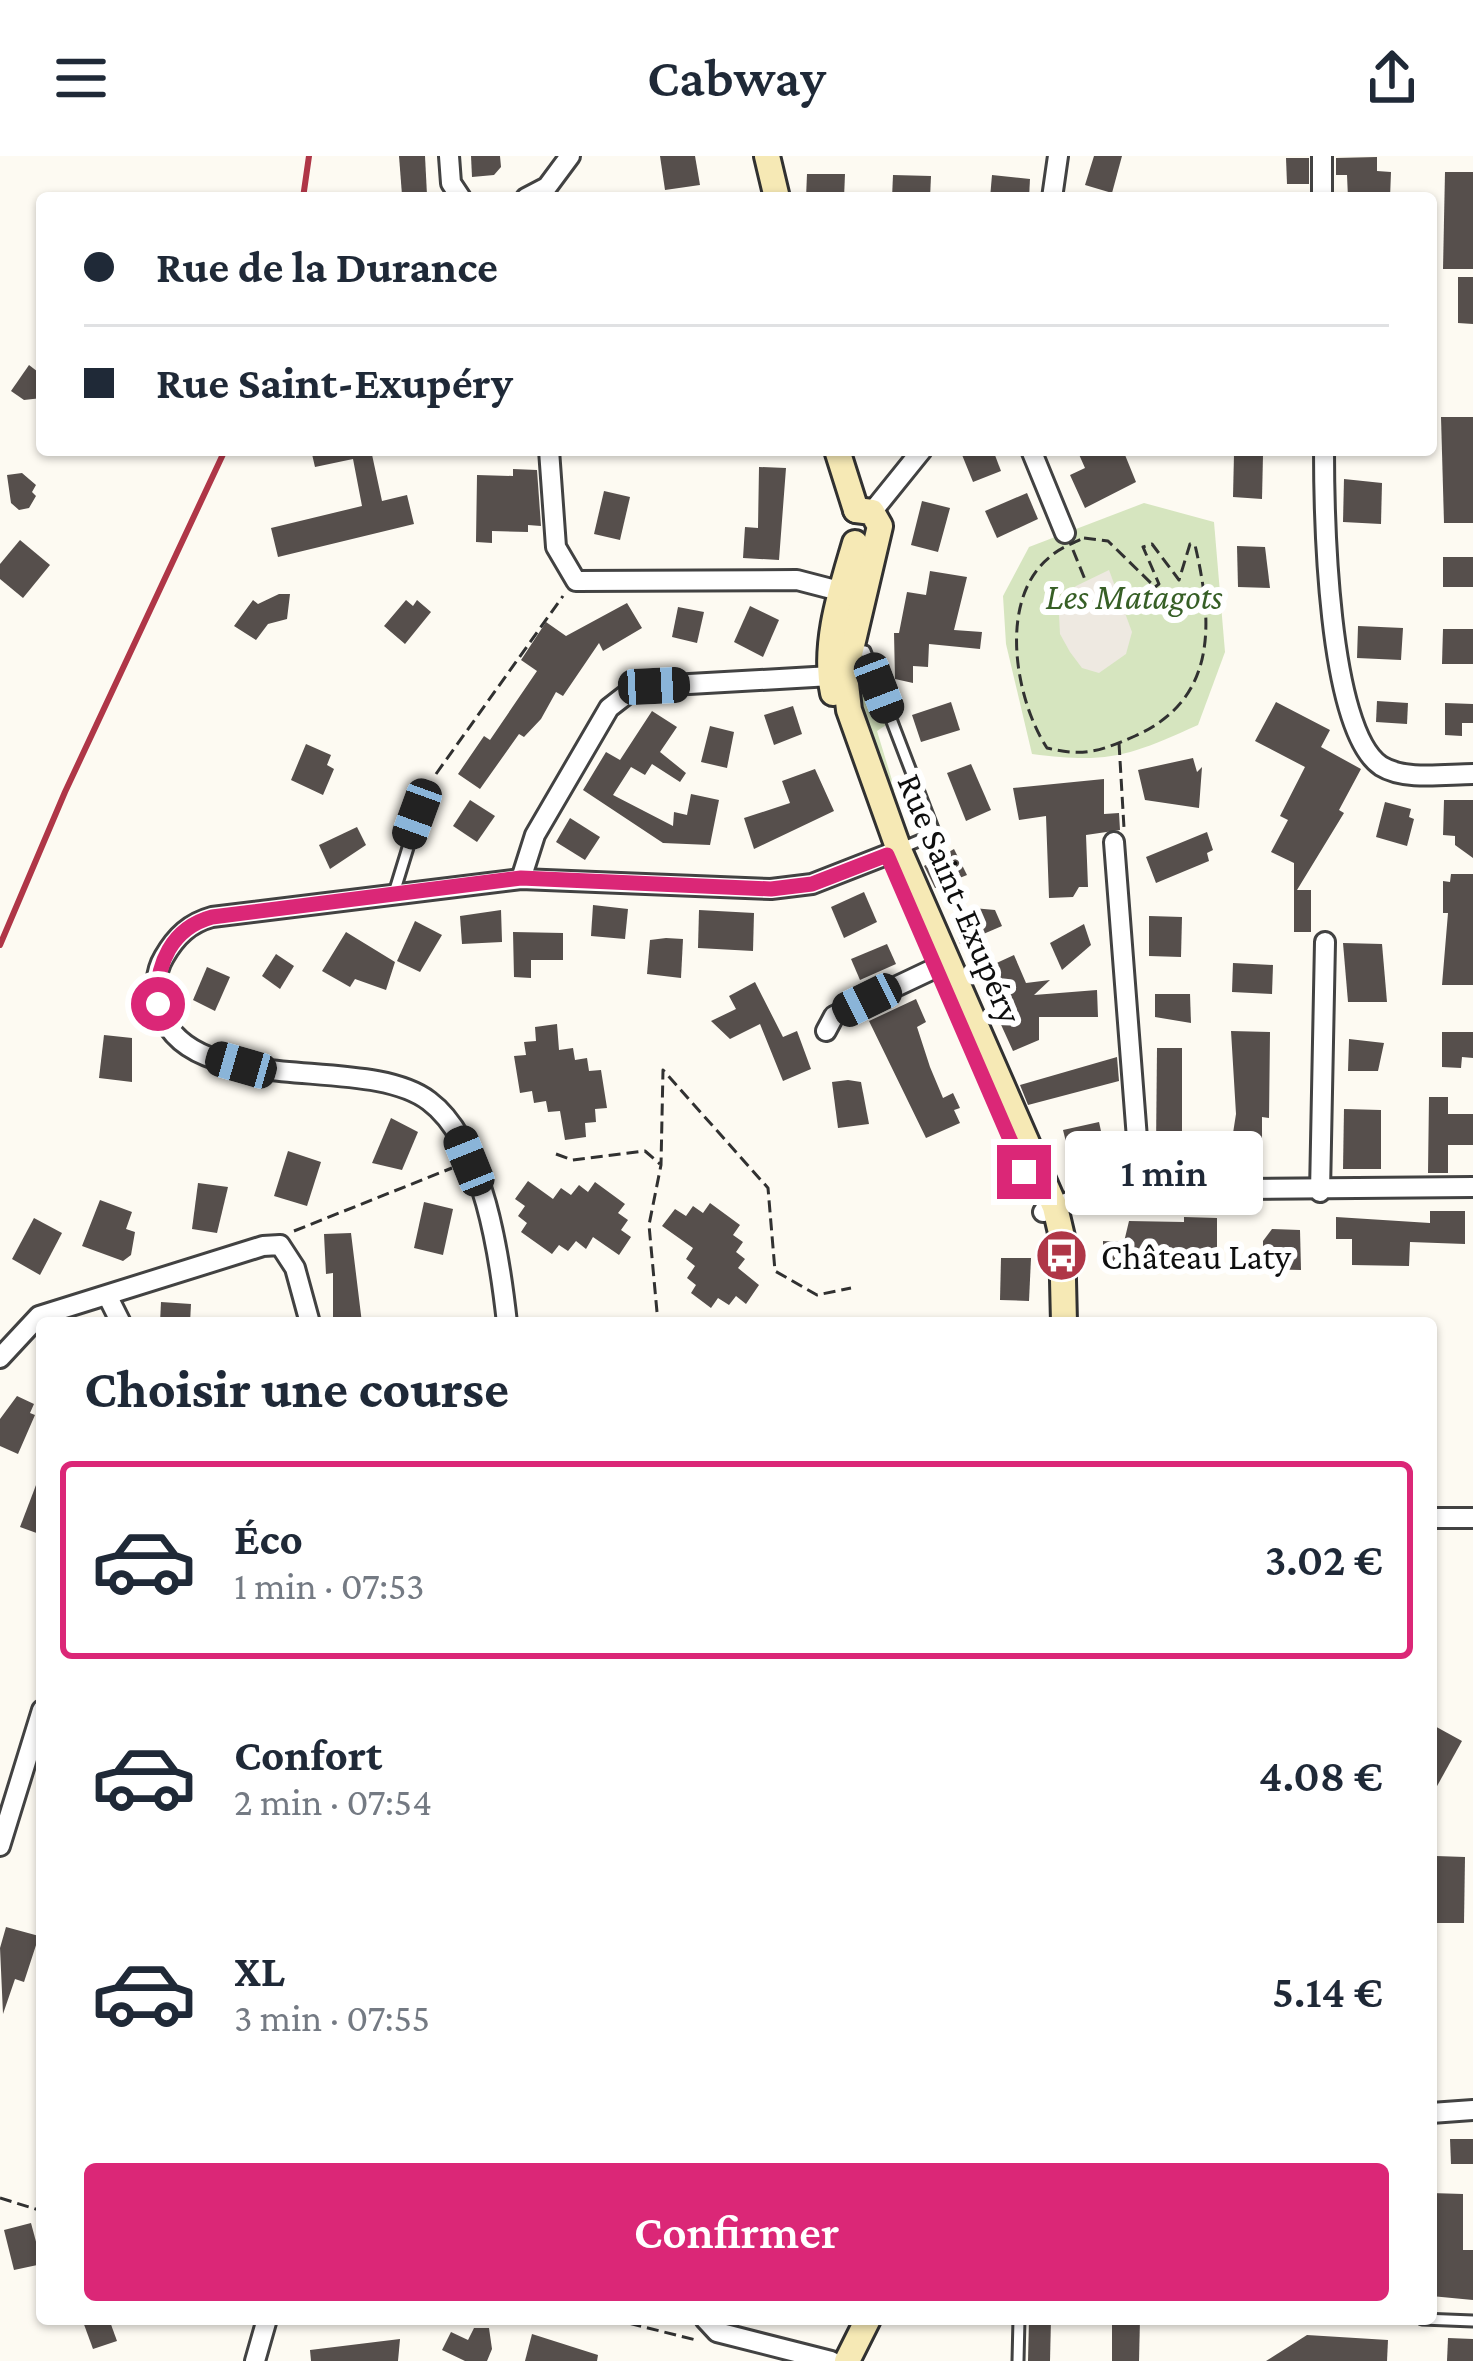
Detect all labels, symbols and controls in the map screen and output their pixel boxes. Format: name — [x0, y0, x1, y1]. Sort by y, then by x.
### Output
icon: menu — [48, 45, 114, 111]
icon: share — [1359, 45, 1425, 111]
text: Cabway — [647, 48, 826, 108]
text: Rue de la Durance — [156, 242, 498, 292]
text: Rue Saint-Exupéry — [156, 358, 513, 408]
park label: Les Matagots — [1046, 577, 1222, 617]
car — [849, 648, 909, 728]
car — [617, 666, 691, 706]
street label: Rue Saint-Exupéry — [889, 768, 1031, 1029]
car — [388, 774, 446, 854]
car — [827, 968, 907, 1032]
route start — [131, 977, 185, 1031]
car — [201, 1038, 281, 1092]
car — [439, 1121, 499, 1201]
callout: 1 min — [1066, 1130, 1264, 1214]
route end — [997, 1145, 1051, 1199]
text: 1 min — [1121, 1151, 1207, 1194]
bus stop icon: Château Laty — [1034, 1228, 1090, 1284]
place label: Château Laty — [1101, 1237, 1292, 1277]
text: Choisir une course — [84, 1359, 509, 1419]
icon: car — [90, 1506, 198, 1614]
text: Éco — [234, 1514, 303, 1564]
text: 3.02 € — [1265, 1535, 1383, 1585]
text: 1 min · 07:53 — [234, 1564, 425, 1607]
icon: car — [90, 1722, 198, 1830]
text: Confort — [234, 1730, 382, 1780]
text: 4.08 € — [1259, 1751, 1383, 1801]
text: 2 min · 07:54 — [234, 1780, 432, 1823]
icon: car — [90, 1938, 198, 2046]
text: XL — [234, 1946, 285, 1996]
text: 5.14 € — [1272, 1967, 1383, 2017]
text: 3 min · 07:55 — [234, 1996, 430, 2039]
button: Confirmer — [84, 2163, 1389, 2301]

